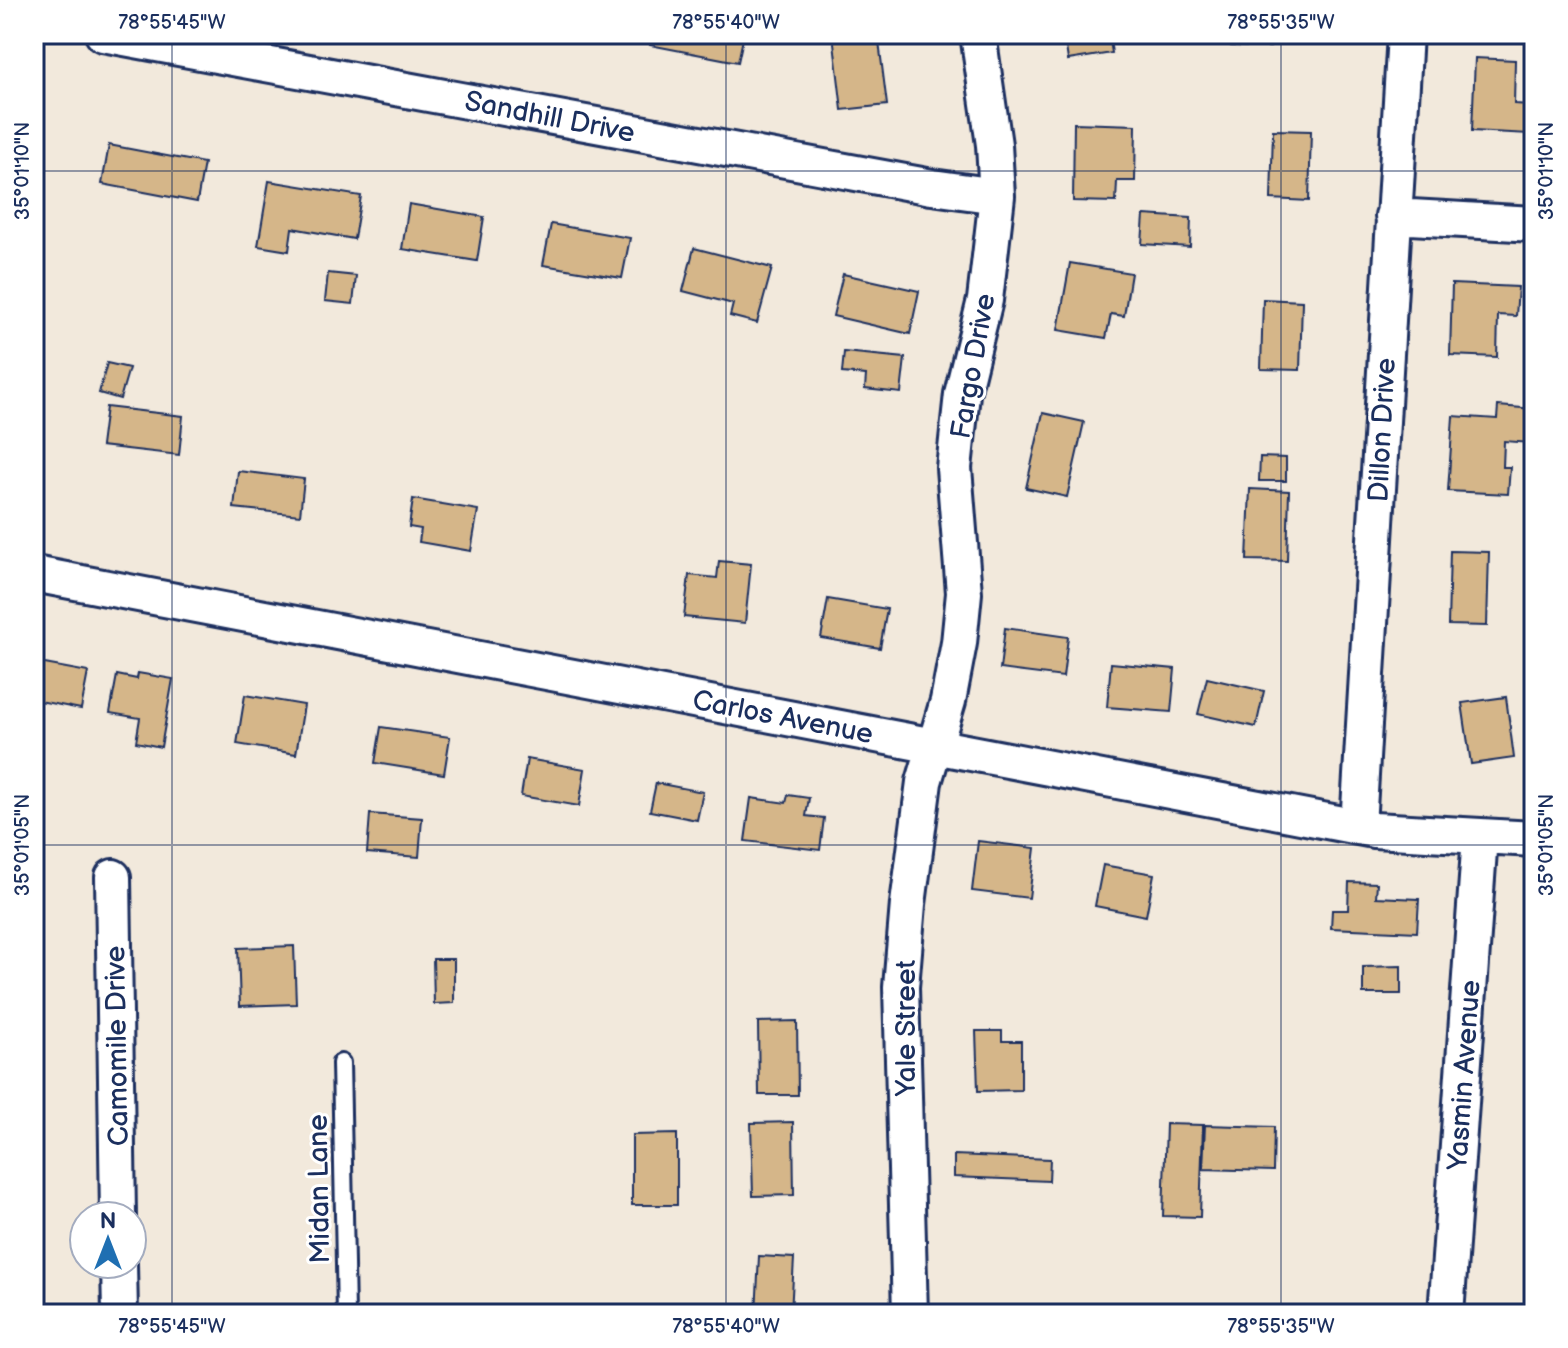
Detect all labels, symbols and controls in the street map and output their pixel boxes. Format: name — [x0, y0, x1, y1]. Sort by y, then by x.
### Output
text: 78°55'45"W — [118, 11, 226, 35]
text: 78°55'40"W — [672, 11, 780, 35]
text: 78°55'35"W — [1227, 11, 1335, 35]
street label: Sandhill Drive — [462, 85, 638, 150]
text: 35°01'10"N — [11, 122, 35, 220]
text: 35°01'10"N — [1535, 122, 1559, 220]
street label: Fargo Drive — [944, 291, 1002, 441]
street label: Dillon Drive — [1362, 357, 1403, 503]
street label: Carlos Avenue — [690, 684, 876, 751]
text: 35°01'05"N — [11, 794, 35, 896]
text: 35°01'05"N — [1535, 794, 1559, 896]
street label: Camomile Drive — [99, 945, 136, 1147]
street label: Yale Street — [890, 959, 923, 1097]
street label: Yasmin Avenue — [1441, 979, 1488, 1172]
street label: Midan Lane — [302, 1114, 337, 1264]
north arrow — [68, 1200, 148, 1280]
text: N — [100, 1208, 116, 1235]
text: 78°55'45"W — [118, 1315, 226, 1339]
text: 78°55'40"W — [672, 1315, 780, 1339]
text: 78°55'35"W — [1227, 1315, 1335, 1339]

